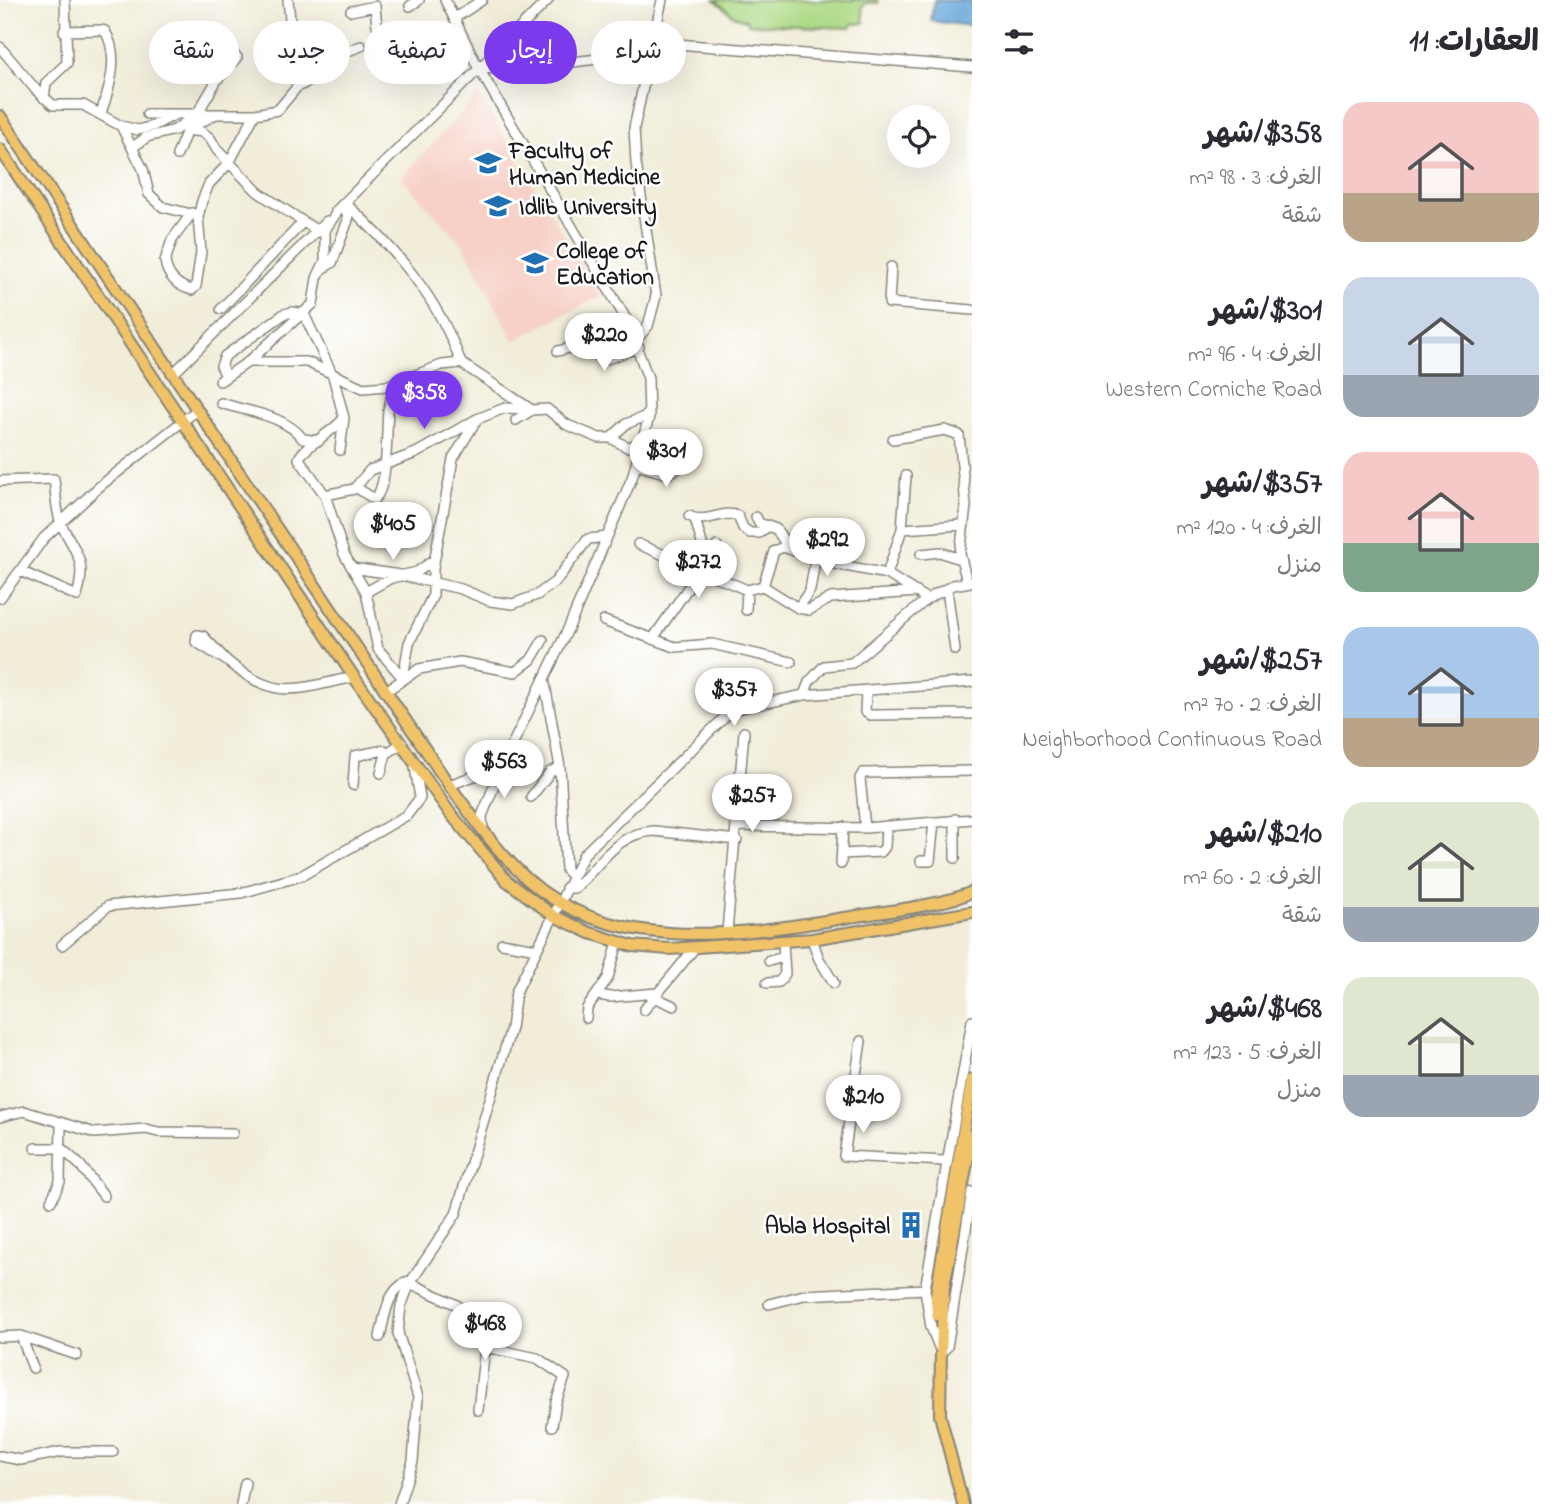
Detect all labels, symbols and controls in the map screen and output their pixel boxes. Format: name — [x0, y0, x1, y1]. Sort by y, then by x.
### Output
chip: شقة — [149, 21, 239, 84]
chip: جديد — [253, 21, 350, 84]
chip: تصفية — [364, 21, 470, 84]
chip: إيجار — [484, 21, 577, 84]
chip: شراء — [591, 21, 686, 84]
text: العقارات: 11 — [1409, 21, 1539, 65]
icon: filters — [1000, 23, 1038, 61]
map controls — [887, 105, 950, 168]
button: locate — [887, 105, 950, 168]
text: $358/شهر — [1204, 113, 1322, 157]
icon: home — [1399, 130, 1483, 214]
place label: Faculty of Human Medicine — [508, 136, 661, 195]
school or university icon: Faculty of Human Medicine — [473, 148, 503, 178]
text: الغرف: 3 · 98 m² — [1189, 162, 1322, 195]
school or university icon: Idlib University — [483, 191, 513, 221]
place label: Idlib University — [519, 192, 657, 227]
text: شقة — [1282, 200, 1322, 233]
place label: College of Education — [556, 236, 654, 295]
school or university icon: College of Education — [520, 248, 550, 278]
text: $301/شهر — [1210, 290, 1322, 334]
icon: home — [1399, 305, 1483, 389]
pin: $220 — [563, 314, 645, 373]
text: $220 — [581, 319, 627, 352]
text: الغرف: 4 · 96 m² — [1188, 339, 1322, 372]
pin: $358 — [383, 372, 465, 431]
text: Western Corniche Road — [1106, 374, 1322, 407]
text: $358 — [401, 377, 447, 410]
pin: $301 — [625, 430, 707, 489]
text: $301 — [646, 435, 686, 468]
text: $357/شهر — [1203, 463, 1322, 507]
icon: home — [1399, 480, 1483, 564]
pin: $405 — [352, 503, 434, 562]
text: $405 — [370, 508, 416, 541]
text: الغرف: 4 · 120 m² — [1176, 512, 1322, 545]
pin: $292 — [786, 518, 868, 578]
text: $292 — [805, 524, 849, 557]
pin: $272 — [657, 540, 739, 600]
text: $272 — [675, 546, 721, 579]
text: منزل — [1277, 550, 1322, 583]
text: $257/شهر — [1200, 640, 1322, 684]
icon: home — [1399, 655, 1483, 739]
pin: $357 — [693, 668, 775, 728]
text: $357 — [711, 674, 757, 707]
text: الغرف: 2 · 70 m² — [1184, 689, 1322, 722]
text: Neighborhood Continuous Road — [1022, 724, 1322, 757]
pin: $563 — [463, 740, 545, 800]
text: $563 — [481, 746, 527, 779]
pin: $257 — [711, 774, 793, 834]
text: $257 — [728, 780, 776, 813]
text: $210/شهر — [1207, 813, 1322, 857]
icon: home — [1399, 830, 1483, 914]
text: الغرف: 2 · 60 m² — [1183, 862, 1322, 895]
text: شقة — [1282, 900, 1322, 933]
text: $468/شهر — [1208, 988, 1322, 1032]
icon: home — [1399, 1005, 1483, 1089]
text: الغرف: 5 · 123 m² — [1173, 1037, 1322, 1070]
text: منزل — [1277, 1075, 1322, 1108]
pin: $210 — [822, 1076, 904, 1135]
text: $210 — [842, 1081, 884, 1114]
building icon: Abla Hospital — [896, 1210, 926, 1240]
place label: Abla Hospital — [765, 1211, 890, 1244]
pin: $468 — [444, 1302, 526, 1362]
text: $468 — [464, 1308, 506, 1341]

